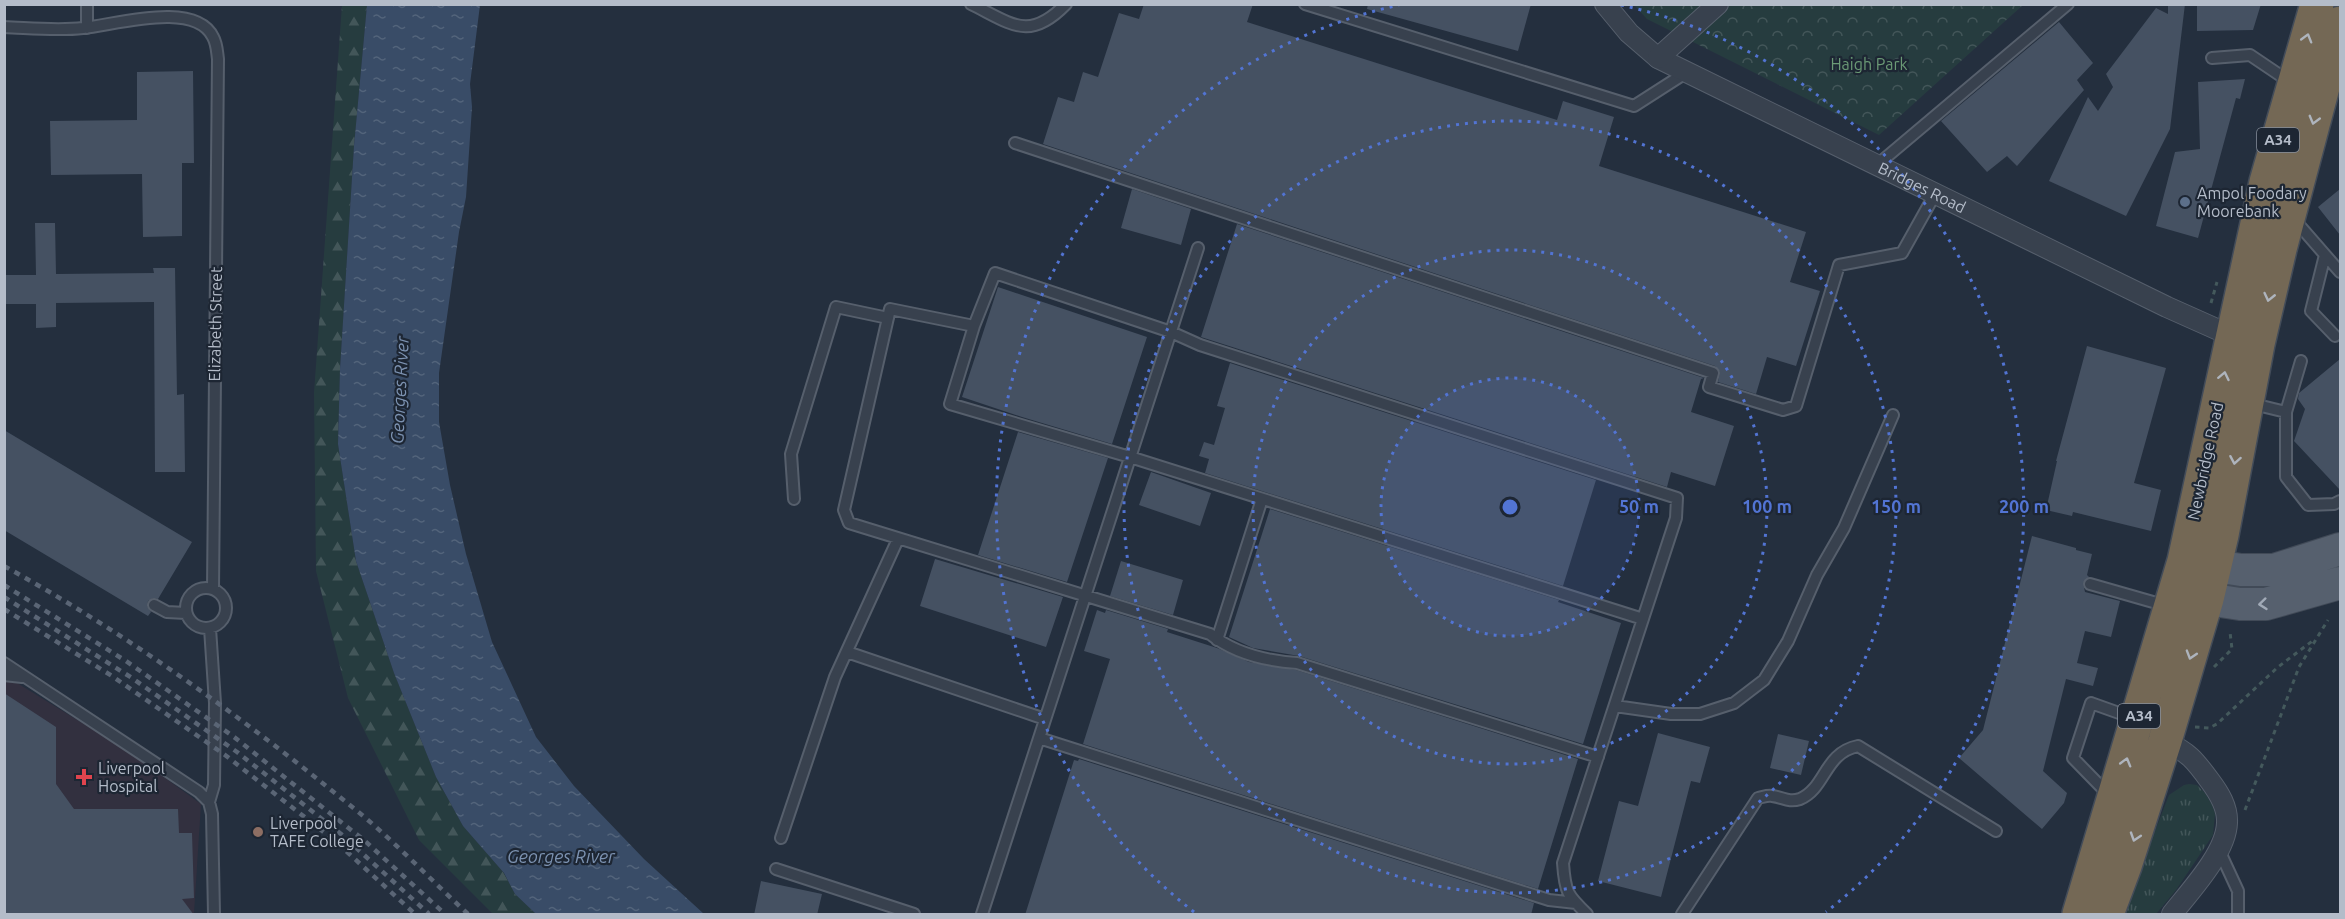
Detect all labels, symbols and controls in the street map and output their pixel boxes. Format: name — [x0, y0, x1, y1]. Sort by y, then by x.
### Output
one-way arrow — [2300, 33, 2313, 43]
park label: Haigh Park — [1830, 55, 1908, 73]
one-way arrow — [2309, 114, 2321, 124]
road number: A34 — [2257, 128, 2299, 152]
street label: Bridges Road — [1875, 158, 1969, 216]
place label: Ampol Foodary Moorebank — [2197, 184, 2307, 220]
marker: Ampol Foodary Moorebank — [2178, 195, 2192, 209]
street label: Elizabeth Street — [205, 266, 225, 381]
one-way arrow — [2263, 291, 2276, 301]
water label: Georges River — [386, 334, 412, 444]
one-way arrow — [2217, 371, 2230, 381]
street label: Newbridge Road — [2184, 400, 2226, 522]
one-way arrow — [2230, 456, 2242, 465]
text: 50 m — [1619, 496, 1659, 516]
text: 100 m — [1742, 496, 1792, 516]
text: 150 m — [1871, 496, 1921, 516]
text: 200 m — [1999, 496, 2049, 516]
centre of rings — [1500, 497, 1520, 517]
one-way arrow — [2258, 597, 2267, 610]
one-way arrow — [2186, 649, 2198, 660]
road number: A34 — [2118, 704, 2160, 728]
one-way arrow — [2119, 757, 2131, 768]
place label: Liverpool Hospital — [98, 759, 165, 795]
marker: Liverpool Hospital — [75, 768, 93, 786]
place label: Liverpool TAFE College — [270, 814, 364, 850]
marker: Liverpool TAFE College — [251, 825, 265, 839]
one-way arrow — [2129, 831, 2142, 842]
water label: Georges River — [507, 846, 616, 866]

